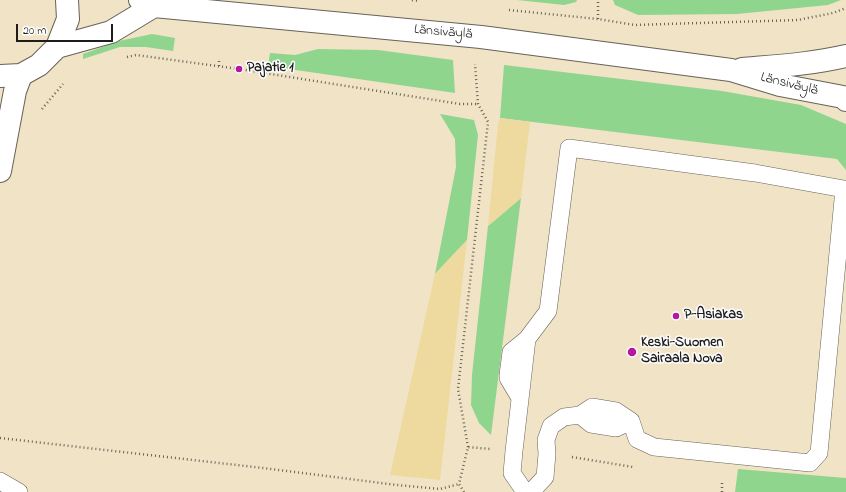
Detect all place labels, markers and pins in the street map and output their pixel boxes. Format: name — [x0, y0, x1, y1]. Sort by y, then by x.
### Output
place label: Pajatie 1 — [247, 61, 294, 77]
marker: Pajatie 1 — [234, 64, 244, 74]
place label: P-Asiakas — [684, 308, 743, 324]
marker: P-Asiakas — [671, 311, 681, 321]
place label: Keski-Suomen Sairaala Nova — [641, 336, 723, 368]
marker: Keski-Suomen Sairaala Nova — [626, 346, 638, 358]

